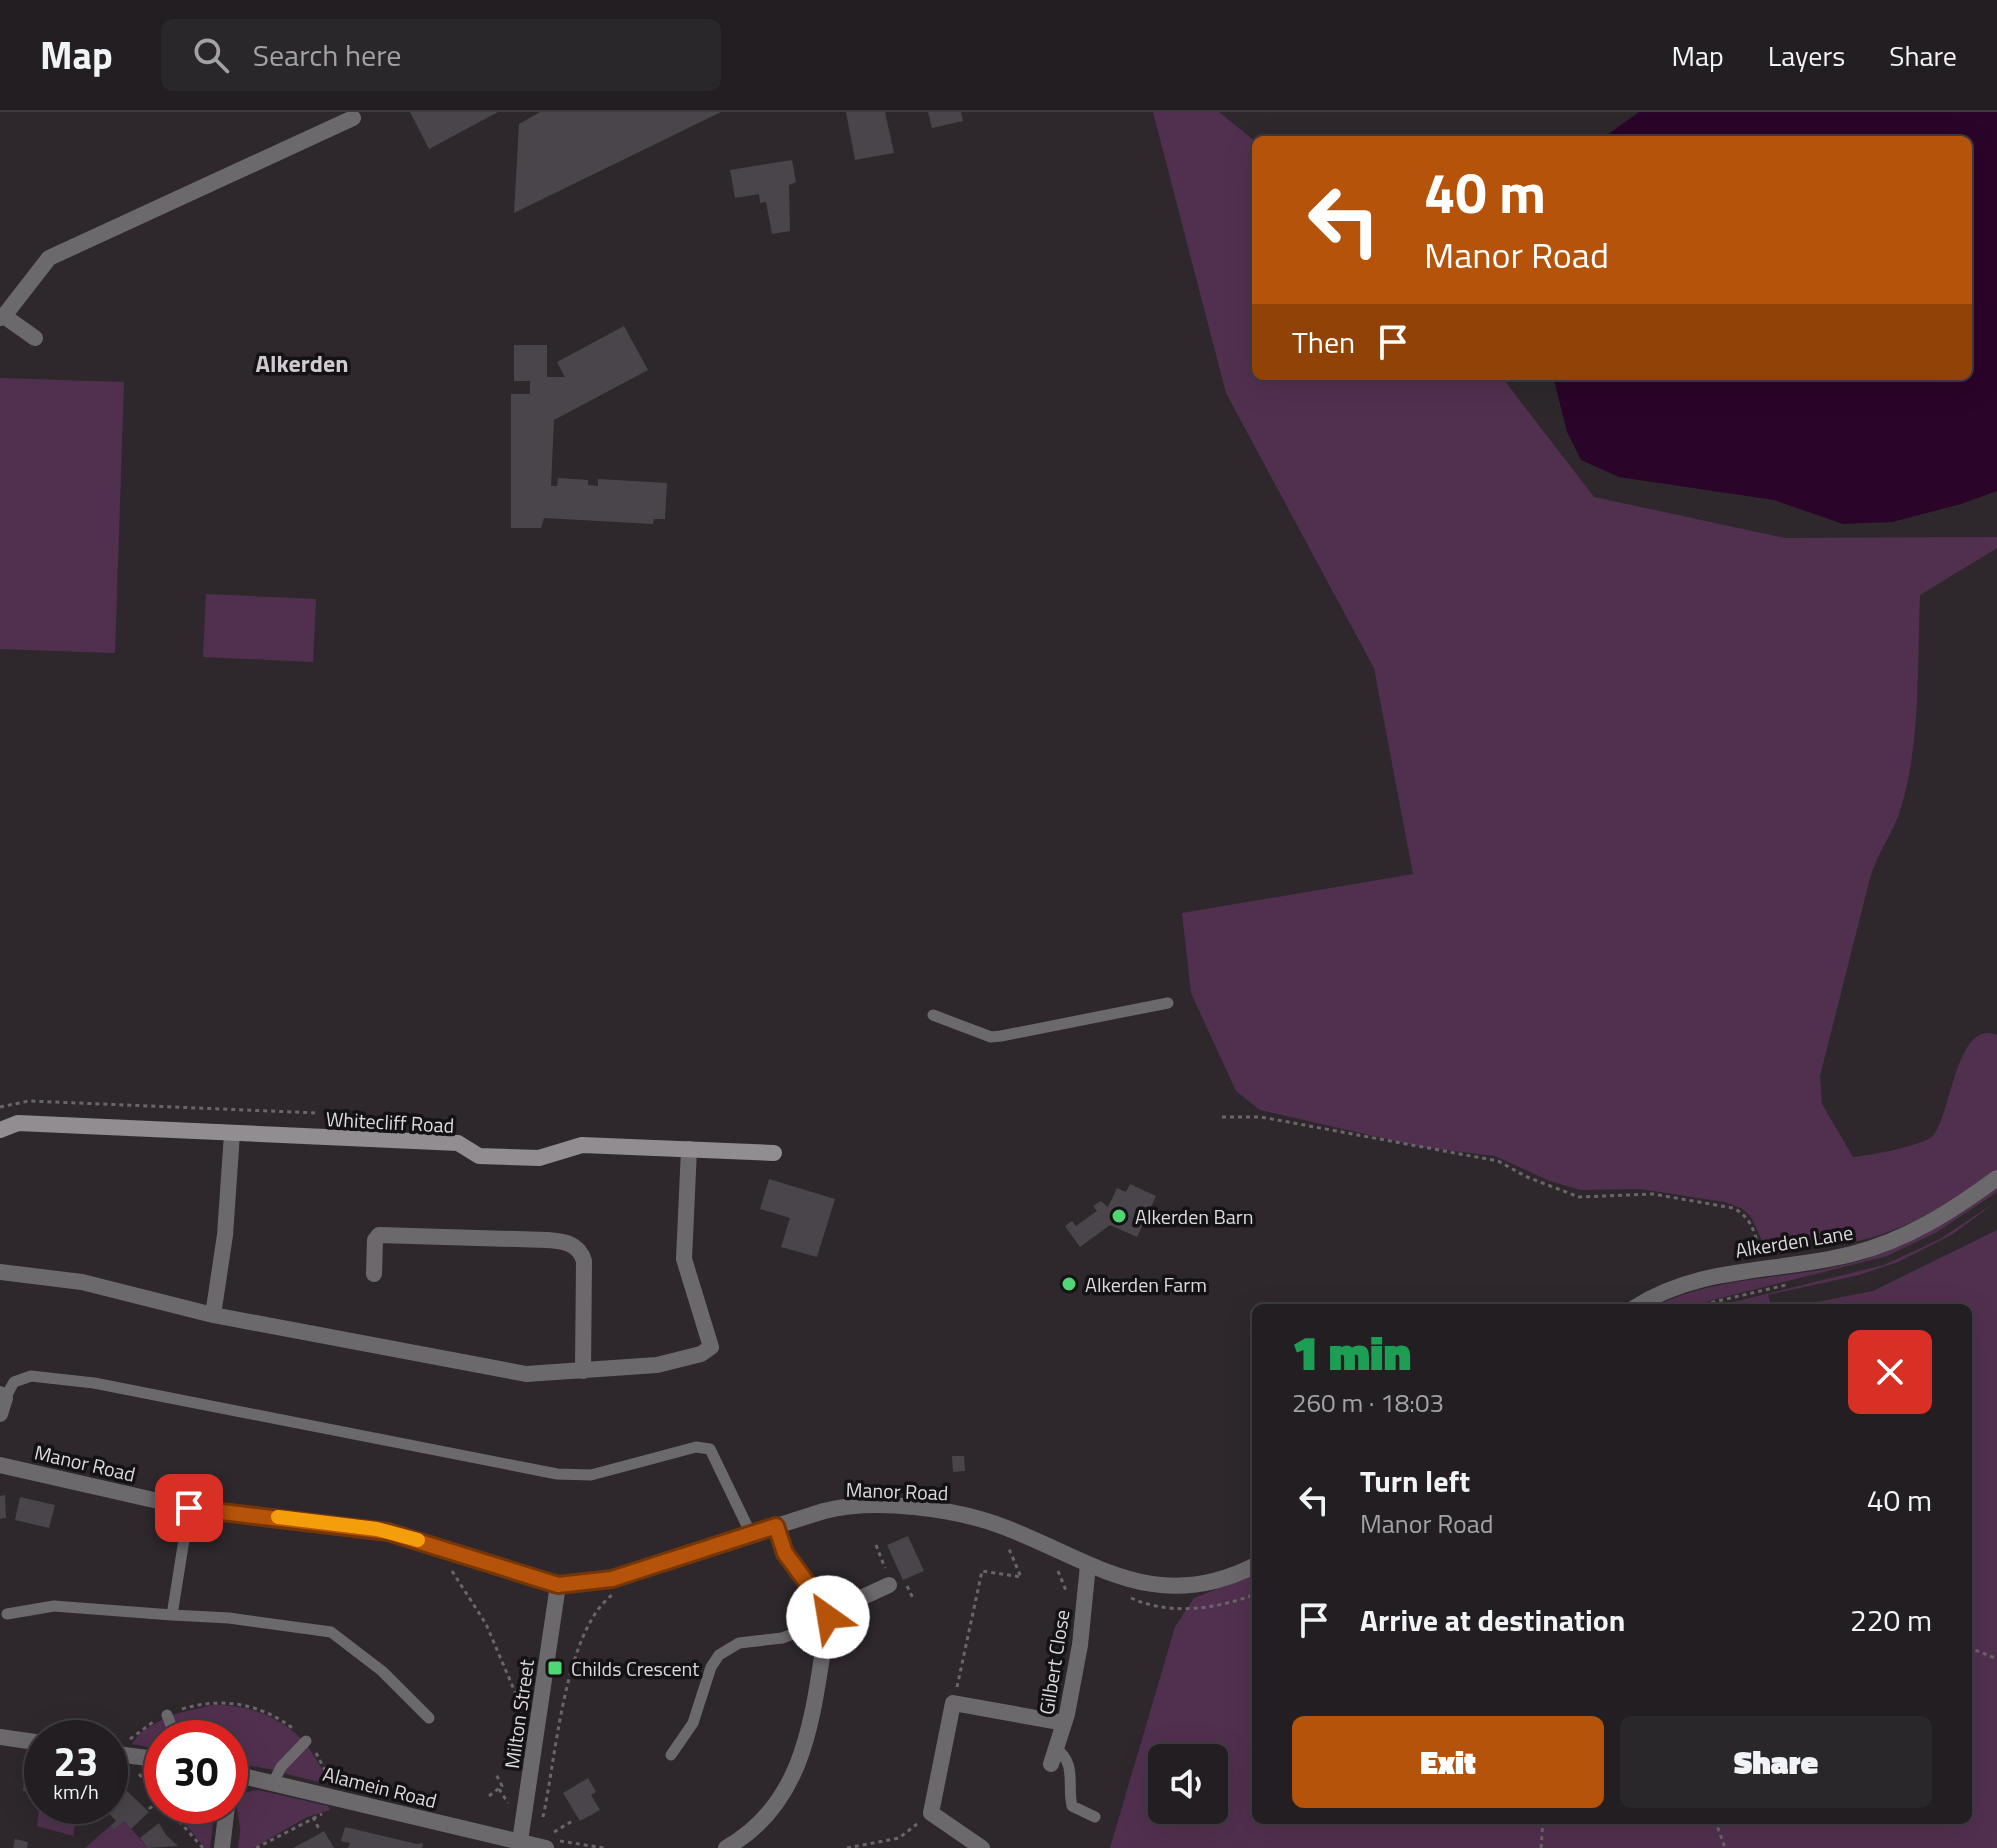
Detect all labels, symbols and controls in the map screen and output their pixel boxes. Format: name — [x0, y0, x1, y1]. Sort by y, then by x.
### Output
search box — [161, 19, 721, 91]
text: Map — [40, 26, 113, 84]
text: Search here — [253, 32, 402, 78]
icon: search — [189, 33, 233, 77]
text: Map — [1671, 34, 1724, 77]
text: Layers — [1768, 34, 1845, 77]
text: Share — [1889, 34, 1957, 77]
text: 40 m — [1424, 150, 1546, 235]
icon: left — [1292, 168, 1396, 272]
text: Manor Road — [1424, 227, 1609, 282]
text: Then — [1292, 319, 1355, 365]
icon: arrive — [1371, 320, 1415, 364]
district label: Alkerden — [256, 345, 348, 381]
street label: Whitecliff Road — [325, 1103, 455, 1141]
place label: Alkerden Barn — [1135, 1201, 1253, 1232]
marker: Alkerden Barn — [1110, 1207, 1128, 1225]
street label: Alkerden Lane — [1733, 1216, 1855, 1266]
place label: Alkerden Farm — [1085, 1269, 1207, 1300]
marker: Alkerden Farm — [1060, 1275, 1078, 1293]
text: 1 min — [1292, 1316, 1411, 1389]
button: close — [1848, 1330, 1932, 1414]
text: 260 m · 18:03 — [1292, 1383, 1444, 1422]
street label: Manor Road — [31, 1436, 139, 1490]
text: Turn left — [1360, 1458, 1470, 1504]
pin — [155, 1474, 223, 1542]
street label: Manor Road — [845, 1474, 949, 1508]
text: 40 m — [1867, 1477, 1932, 1523]
icon: left — [1292, 1478, 1336, 1522]
icon: arrive — [167, 1486, 211, 1530]
text: Manor Road — [1360, 1504, 1494, 1543]
position arrow — [786, 1575, 870, 1659]
text: Arrive at destination — [1360, 1597, 1625, 1643]
text: 220 m — [1850, 1597, 1932, 1643]
icon: arrive — [1292, 1598, 1336, 1642]
street label: Gilbert Close — [1030, 1607, 1078, 1717]
place label: Childs Crescent — [571, 1653, 699, 1684]
street label: Milton Street — [496, 1657, 542, 1771]
marker: Childs Crescent — [546, 1659, 564, 1677]
button: Exit — [1292, 1716, 1604, 1808]
button: Share — [1620, 1716, 1932, 1808]
speed limit sign: 30 — [144, 1720, 248, 1824]
text: 23 — [54, 1731, 98, 1792]
map controls — [1148, 1744, 1228, 1824]
button: sound — [1148, 1744, 1228, 1824]
street label: Alamein Road — [320, 1758, 440, 1816]
text: km/h — [53, 1776, 99, 1807]

